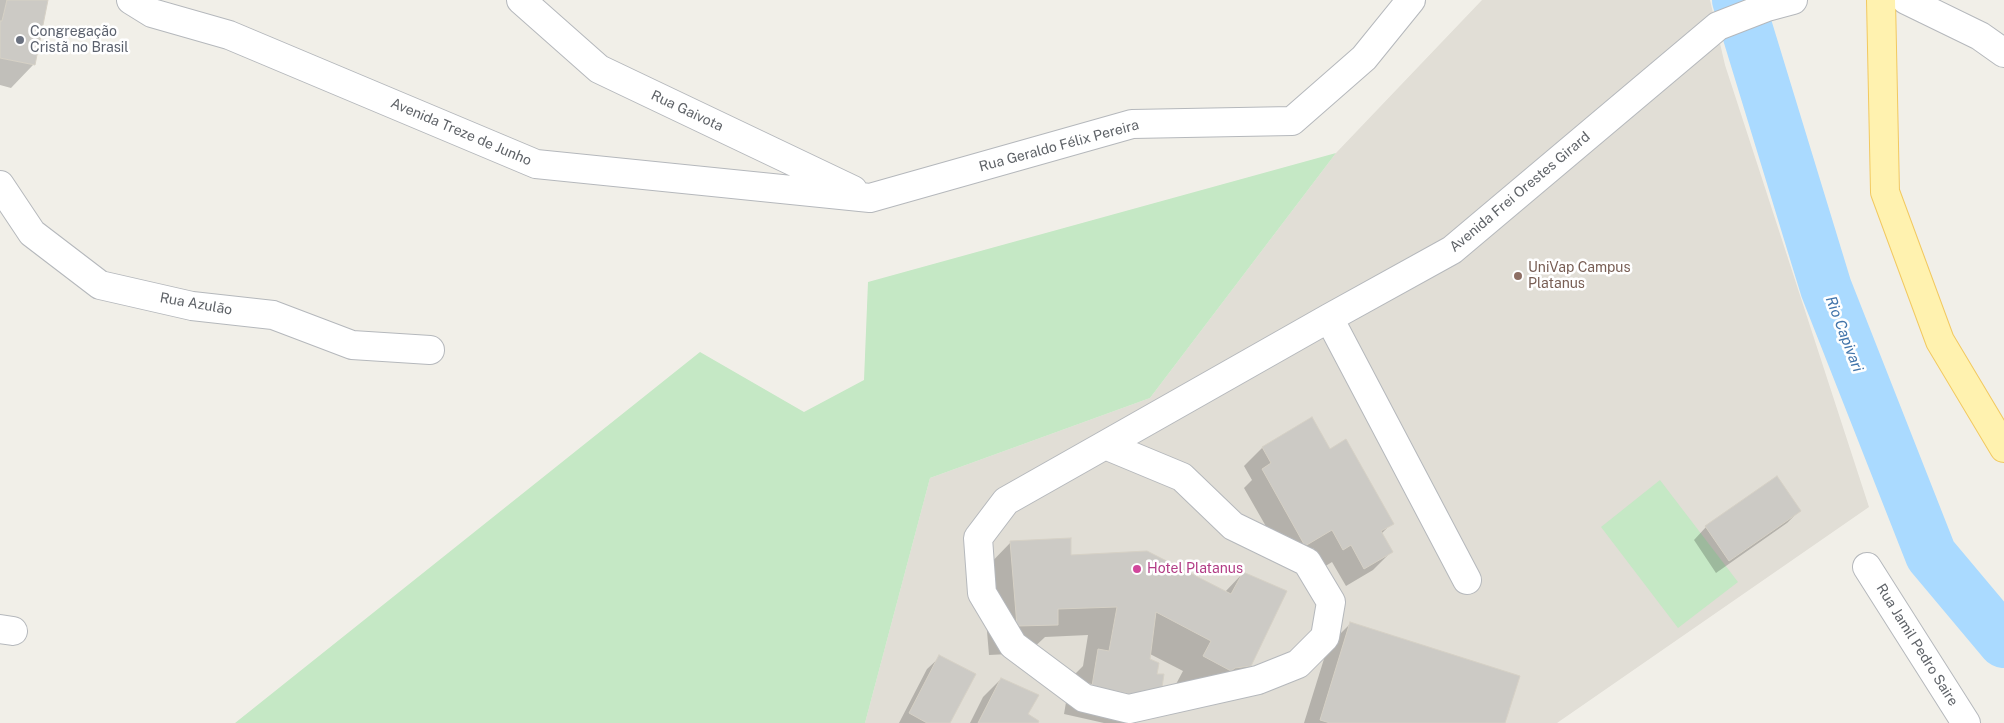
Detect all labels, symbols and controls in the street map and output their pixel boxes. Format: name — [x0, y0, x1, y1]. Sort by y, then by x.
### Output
place label: Congregação Cristã no Brasil — [30, 24, 129, 56]
marker: Congregação Cristã no Brasil — [14, 34, 26, 46]
street label: Rua Gaivota — [648, 87, 726, 135]
street label: Avenida Treze de Junho — [388, 95, 534, 169]
street label: Rua Geraldo Félix Pereira — [977, 117, 1141, 175]
street label: Avenida Frei Orestes Girard — [1446, 128, 1594, 256]
place label: UniVap Campus Platanus — [1528, 260, 1631, 292]
marker: UniVap Campus Platanus — [1512, 270, 1524, 282]
street label: Rua Azulão — [158, 289, 234, 319]
water label: Rio Capivari — [1821, 294, 1867, 374]
place label: Hotel Platanus — [1147, 561, 1243, 577]
marker: Hotel Platanus — [1131, 563, 1143, 575]
street label: Rua Jamil Pedro Saire — [1873, 581, 1961, 709]

